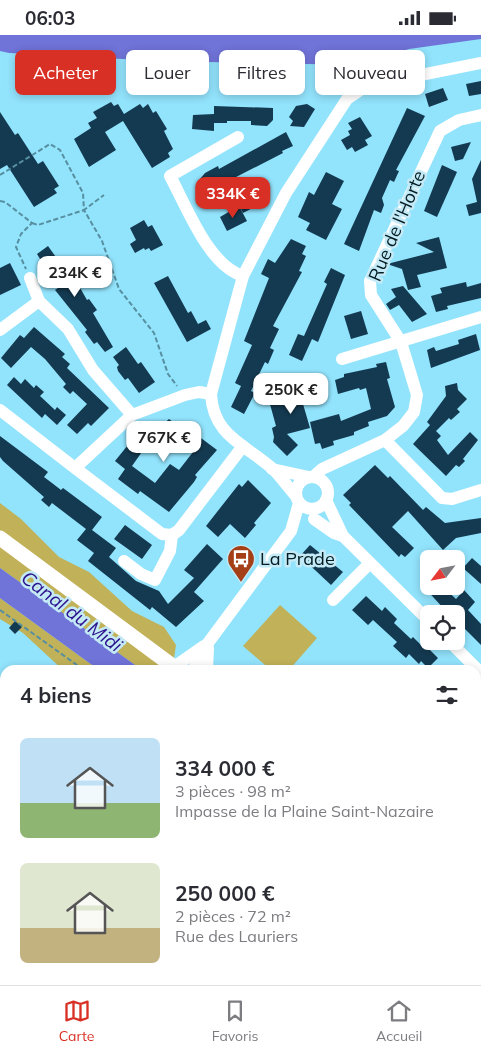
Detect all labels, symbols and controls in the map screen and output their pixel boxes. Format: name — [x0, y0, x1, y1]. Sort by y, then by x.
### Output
text: 06:03 — [25, 6, 75, 30]
chip: Acheter — [15, 50, 116, 95]
chip: Louer — [126, 50, 209, 95]
chip: Filtres — [219, 50, 305, 95]
chip: Nouveau — [315, 50, 425, 95]
street label: Rue de l'Horte — [363, 167, 430, 285]
pin: 334K € — [192, 177, 274, 219]
text: 334K € — [206, 183, 260, 203]
pin: 234K € — [34, 255, 116, 298]
text: 234K € — [48, 262, 102, 282]
pin: 250K € — [250, 373, 332, 415]
text: 250K € — [264, 379, 318, 399]
pin: 767K € — [123, 421, 205, 463]
text: 767K € — [137, 427, 191, 447]
bus stop icon: La Prade — [226, 544, 256, 583]
place label: La Prade — [260, 547, 335, 570]
north arrow — [420, 550, 465, 595]
map controls — [420, 550, 465, 650]
water label: Canal du Midi — [17, 565, 128, 657]
button: locate — [420, 605, 465, 650]
icon: filters — [433, 681, 461, 709]
text: 4 biens — [20, 682, 92, 708]
text: 334 000 € — [175, 755, 275, 781]
icon: home — [60, 758, 120, 818]
text: 3 pièces · 98 m² — [175, 781, 291, 801]
text: Impasse de la Plaine Saint-Nazaire — [175, 801, 434, 821]
text: 250 000 € — [175, 880, 275, 906]
icon: home — [60, 883, 120, 943]
text: 2 pièces · 72 m² — [175, 906, 291, 926]
text: Rue des Lauriers — [175, 926, 298, 946]
tab: Carte — [59, 997, 94, 1045]
tab: Favoris — [212, 997, 258, 1045]
tab: Accueil — [376, 997, 422, 1045]

